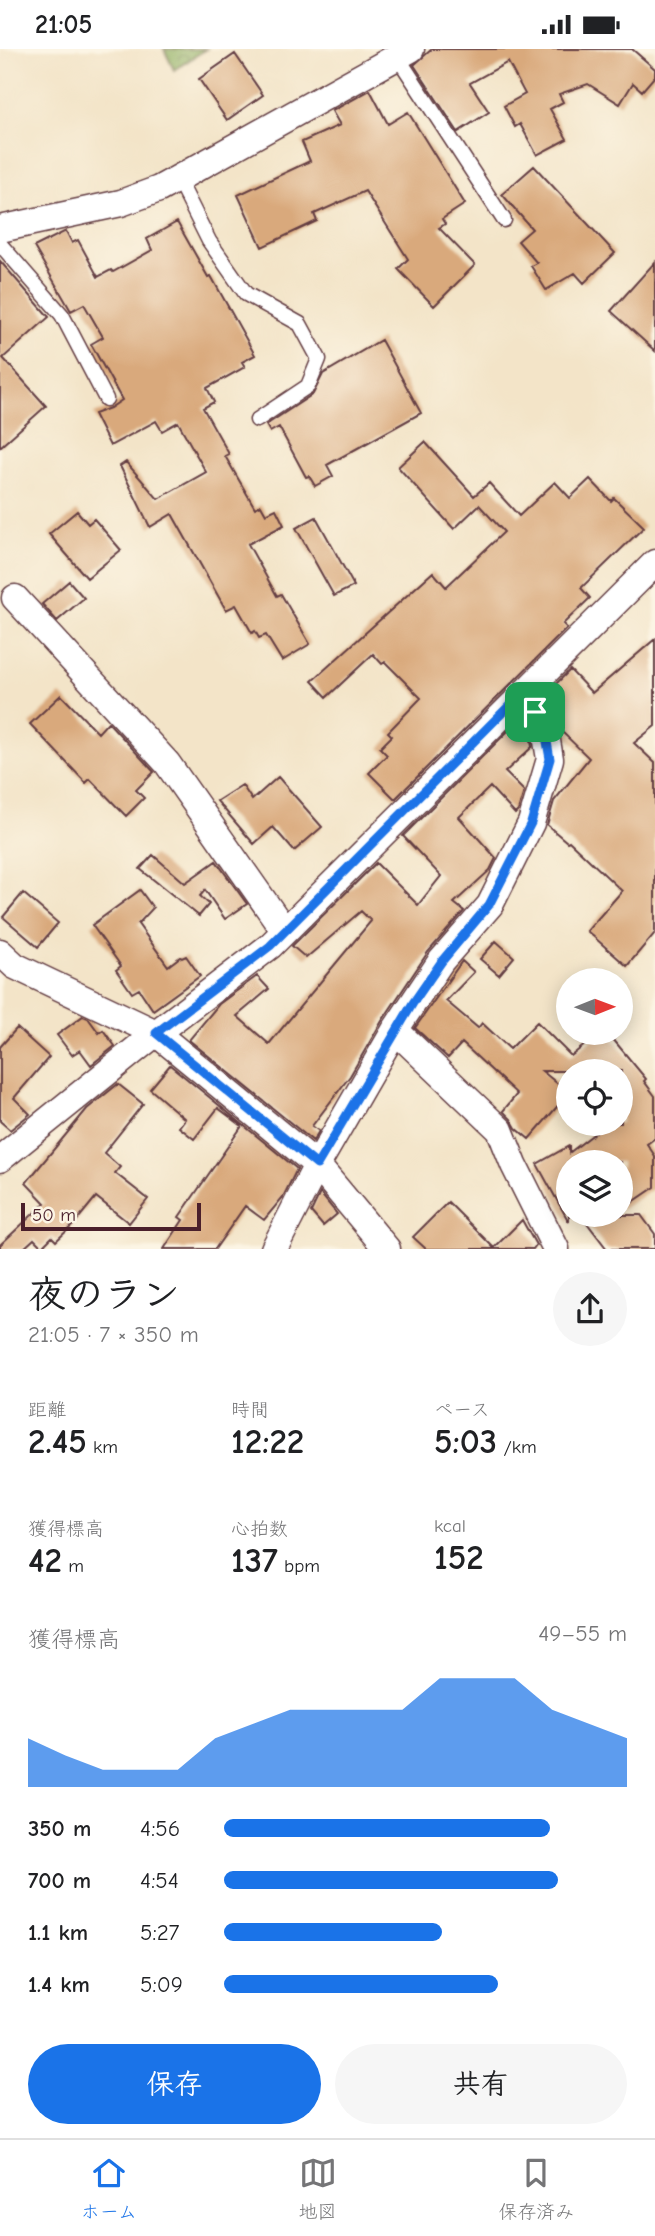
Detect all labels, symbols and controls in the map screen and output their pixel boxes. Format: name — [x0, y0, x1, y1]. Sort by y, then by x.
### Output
text: 21:05 — [35, 10, 92, 40]
pin — [505, 682, 565, 742]
icon: arrive — [516, 693, 554, 731]
north arrow — [556, 968, 634, 1045]
map controls — [556, 968, 633, 1227]
button: locate — [556, 1059, 633, 1136]
button: layers — [556, 1150, 633, 1227]
scale bar — [21, 1200, 201, 1232]
text: 50 m — [32, 1204, 76, 1226]
button: share — [553, 1272, 627, 1346]
text: 夜のラン — [28, 1273, 180, 1317]
text: 21:05 · 7 × 350 m — [28, 1321, 199, 1348]
text: 距離 — [28, 1399, 66, 1421]
text: 時間 — [231, 1399, 269, 1421]
text: ペース — [434, 1399, 490, 1421]
text: 2.45 — [28, 1421, 87, 1462]
text: 12:22 — [231, 1421, 304, 1462]
text: 5:03 — [434, 1421, 497, 1462]
text: km — [87, 1436, 118, 1458]
text: /km — [497, 1436, 537, 1458]
text: kcal — [434, 1515, 466, 1537]
text: 獲得標高 — [28, 1518, 104, 1540]
text: 心拍数 — [231, 1518, 288, 1540]
text: 152 — [434, 1537, 484, 1578]
text: 42 — [28, 1540, 62, 1581]
text: 137 — [231, 1540, 278, 1581]
text: m — [62, 1555, 84, 1577]
text: bpm — [278, 1555, 320, 1577]
text: 49–55 m — [538, 1620, 627, 1647]
text: 獲得標高 — [28, 1626, 120, 1653]
text: 350 m — [28, 1815, 91, 1842]
text: 4:56 — [140, 1815, 180, 1842]
text: 700 m — [28, 1867, 91, 1894]
text: 4:54 — [140, 1867, 179, 1894]
text: 1.1 km — [28, 1919, 88, 1946]
text: 5:27 — [140, 1919, 180, 1946]
text: 1.4 km — [28, 1971, 90, 1998]
text: 5:09 — [140, 1971, 183, 1998]
button: 保存 — [28, 2044, 321, 2124]
button: 共有 — [335, 2044, 627, 2124]
tab: ホーム — [81, 2154, 137, 2223]
tab: 地図 — [299, 2154, 337, 2223]
tab: 保存済み — [498, 2154, 574, 2223]

